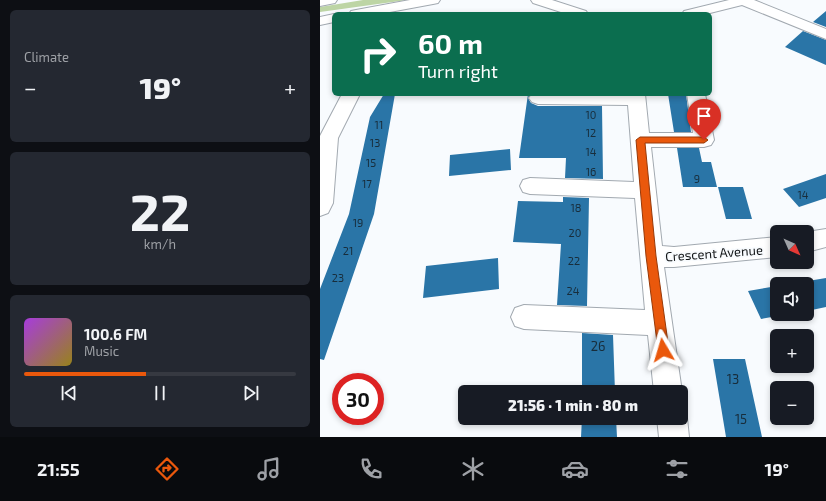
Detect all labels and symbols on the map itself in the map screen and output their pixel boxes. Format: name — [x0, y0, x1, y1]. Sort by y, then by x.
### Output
pin — [687, 99, 721, 140]
house number: 10 — [585, 108, 597, 121]
house number: 11 — [375, 118, 383, 131]
house number: 12 — [586, 126, 596, 139]
house number: 13 — [370, 136, 380, 149]
house number: 14 — [585, 145, 597, 158]
house number: 15 — [366, 156, 376, 169]
house number: 16 — [586, 165, 596, 178]
house number: 9 — [694, 172, 700, 185]
house number: 17 — [362, 177, 372, 190]
house number: 14 — [797, 188, 809, 201]
house number: 18 — [570, 201, 582, 214]
house number: 19 — [353, 216, 363, 229]
north arrow — [770, 225, 814, 269]
house number: 20 — [569, 226, 581, 239]
street label: Crescent Avenue — [665, 242, 763, 264]
house number: 21 — [343, 244, 353, 257]
house number: 22 — [568, 254, 580, 267]
house number: 23 — [332, 271, 344, 284]
house number: 24 — [567, 284, 580, 297]
position arrow — [642, 329, 684, 371]
house number: 26 — [591, 338, 605, 354]
house number: 13 — [727, 371, 739, 387]
speed limit sign: 30 — [332, 373, 384, 425]
house number: 15 — [735, 411, 747, 427]

